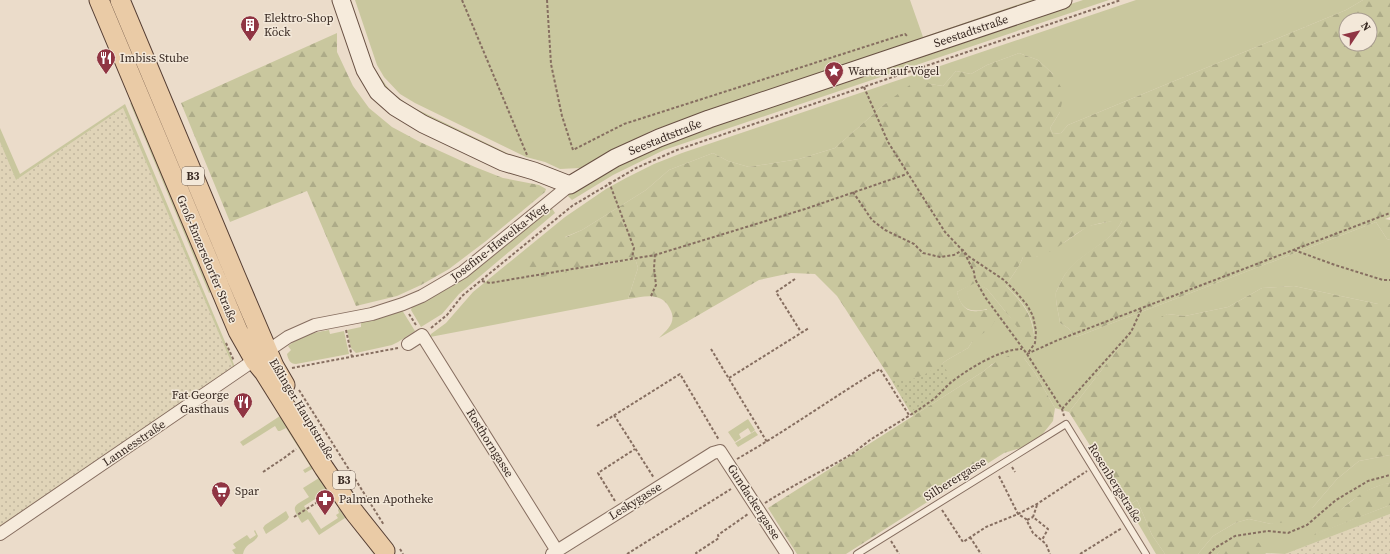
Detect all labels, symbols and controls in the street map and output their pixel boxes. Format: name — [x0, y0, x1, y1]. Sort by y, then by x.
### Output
place label: Elektro-Shop Köck — [264, 10, 333, 40]
street label: Seestadtstraße — [932, 11, 1010, 51]
north arrow — [1338, 12, 1378, 52]
building icon: Elektro-Shop Köck — [239, 14, 261, 42]
text: N — [1357, 19, 1374, 34]
restaurant icon: Imbiss Stube — [95, 47, 117, 75]
place label: Imbiss Stube — [120, 50, 189, 66]
place icon: Warten auf Vögel — [823, 60, 845, 88]
place label: Warten auf Vögel — [848, 63, 940, 79]
street label: Seestadtstraße — [626, 115, 704, 159]
road number: B3 — [182, 167, 204, 185]
street label: Groß-Enzersdorfer Straße — [173, 193, 241, 325]
street label: Josefine-Hawelka-Weg — [447, 199, 551, 285]
street label: Eßlinger Hauptstraße — [266, 356, 338, 462]
place label: Fat George Gasthaus — [172, 387, 229, 417]
restaurant icon: Fat George Gasthaus — [232, 391, 254, 419]
street label: Rosthorngasse — [463, 406, 517, 480]
street label: Lannesstraße — [99, 416, 169, 470]
street label: Rosenbergstraße — [1084, 440, 1146, 526]
street label: Silberergasse — [921, 453, 989, 505]
street label: Gundackergasse — [724, 461, 784, 543]
road number: B3 — [333, 471, 355, 489]
street label: Leskygasse — [606, 478, 664, 524]
supermarket icon: Spar — [210, 480, 232, 508]
place label: Spar — [235, 483, 259, 499]
pharmacy icon: Palmen Apotheke — [314, 488, 336, 516]
place label: Palmen Apotheke — [339, 491, 433, 507]

